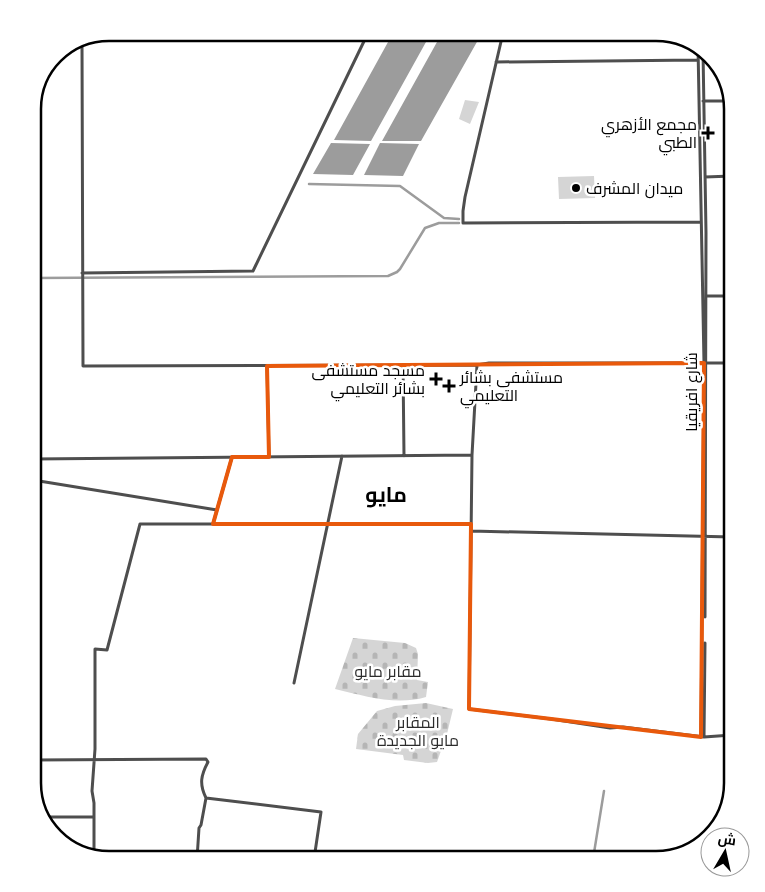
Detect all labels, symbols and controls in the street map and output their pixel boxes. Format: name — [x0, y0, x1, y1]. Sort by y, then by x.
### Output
place label: مجمع الأزهري الطبي — [601, 116, 697, 156]
marker: مجمع الأزهري الطبي — [701, 126, 715, 140]
place label: ميدان المشرف — [586, 180, 683, 199]
marker: ميدان المشرف — [570, 182, 582, 194]
street label: شارع افريقيا — [683, 352, 703, 432]
place label: مسجد مستشفى بشائر التعليمي — [311, 362, 425, 402]
place label: مستشفى بشائر التعليمي — [459, 369, 563, 409]
marker: مسجد مستشفى بشائر التعليمي — [429, 372, 443, 386]
marker: مستشفى بشائر التعليمي — [442, 379, 456, 393]
district label: مايو — [365, 483, 407, 508]
park label: مقابر مايو — [354, 663, 422, 681]
park label: المقابر مايو الجديدة — [377, 714, 459, 750]
north arrow — [700, 827, 750, 877]
text: ش — [717, 830, 737, 849]

